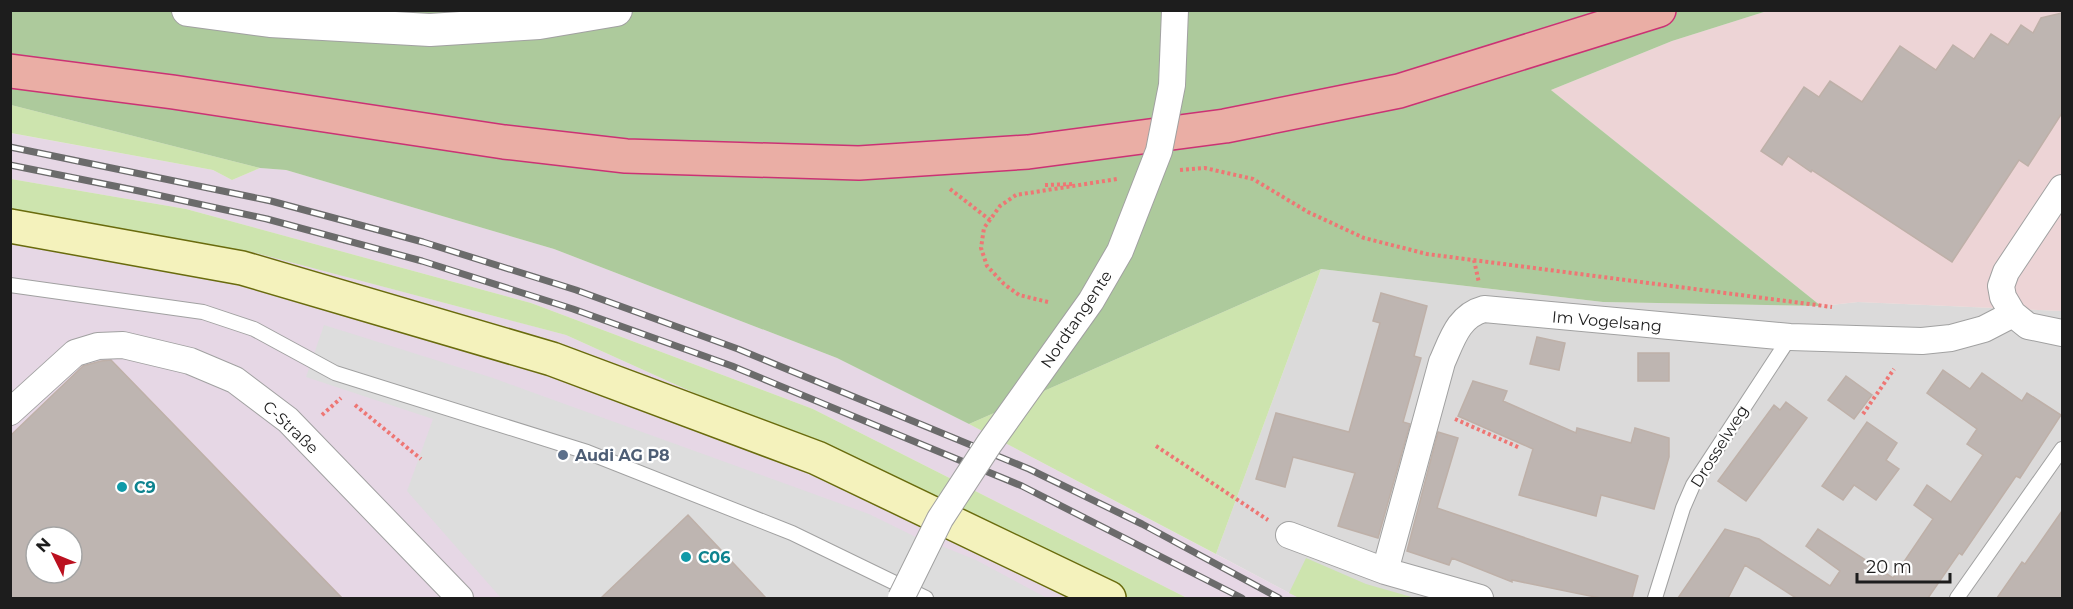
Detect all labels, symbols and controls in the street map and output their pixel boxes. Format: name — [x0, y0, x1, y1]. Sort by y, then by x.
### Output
street label: Nordtangente — [1037, 267, 1116, 372]
street label: Im Vogelsang — [1551, 307, 1663, 336]
street label: C-Straße — [259, 397, 322, 458]
street label: Drosselweg — [1687, 402, 1752, 491]
place label: Audi AG P8 — [574, 446, 670, 465]
marker: Audi AG P8 — [556, 448, 570, 462]
place label: C9 — [134, 478, 156, 497]
marker: C9 — [115, 480, 129, 494]
north arrow — [24, 525, 84, 585]
text: N — [32, 534, 55, 556]
scale bar — [1857, 546, 1950, 584]
place label: C06 — [698, 548, 730, 567]
marker: C06 — [679, 550, 693, 564]
text: 20 m — [1866, 556, 1912, 578]

